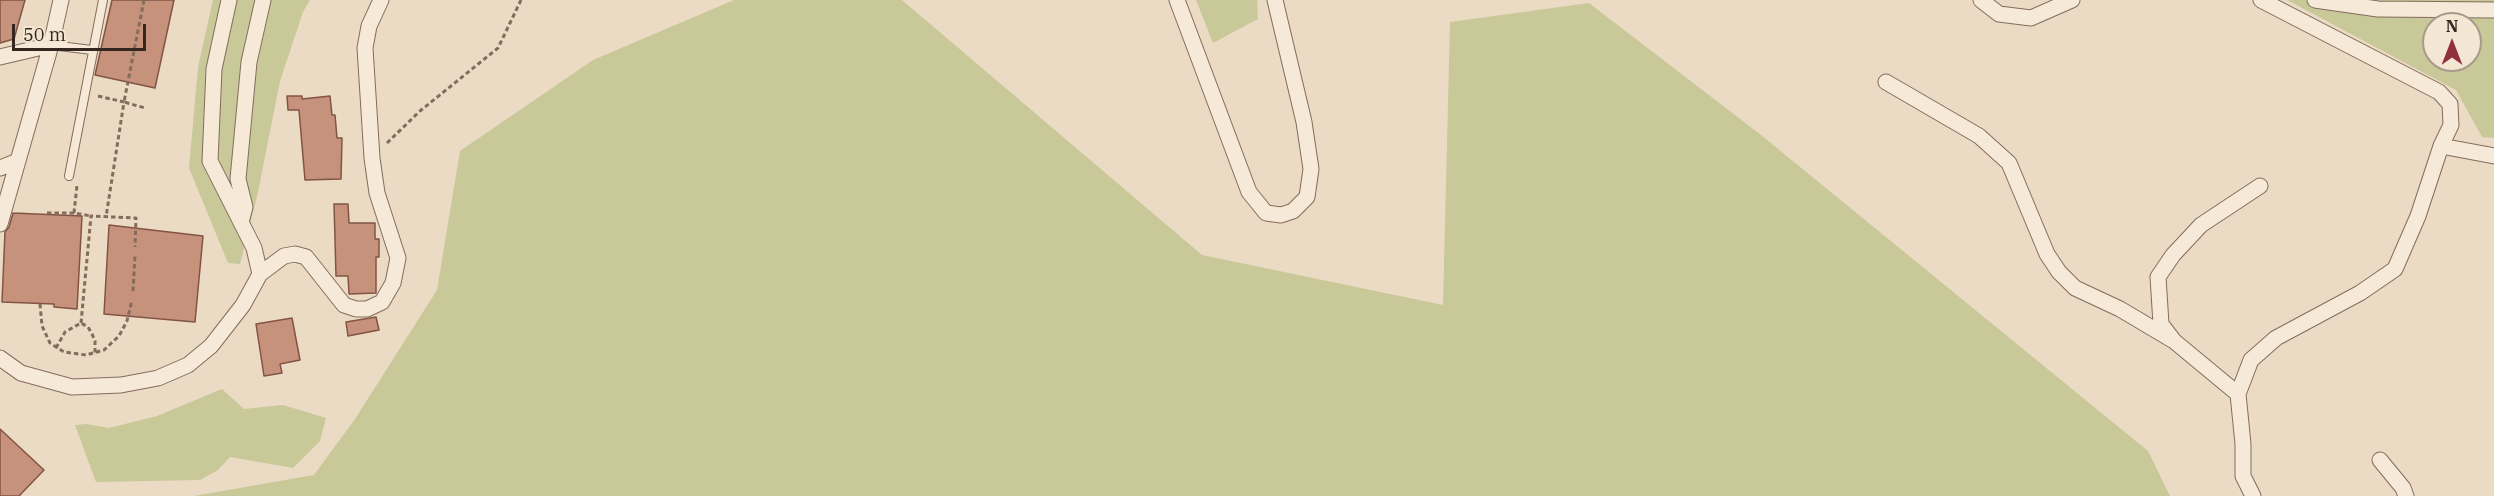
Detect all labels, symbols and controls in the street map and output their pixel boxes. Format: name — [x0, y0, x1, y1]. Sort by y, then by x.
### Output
scale bar — [15, 12, 148, 50]
north arrow — [2422, 12, 2482, 72]
text: N — [2446, 16, 2458, 36]
text: 50 m — [23, 23, 66, 46]

